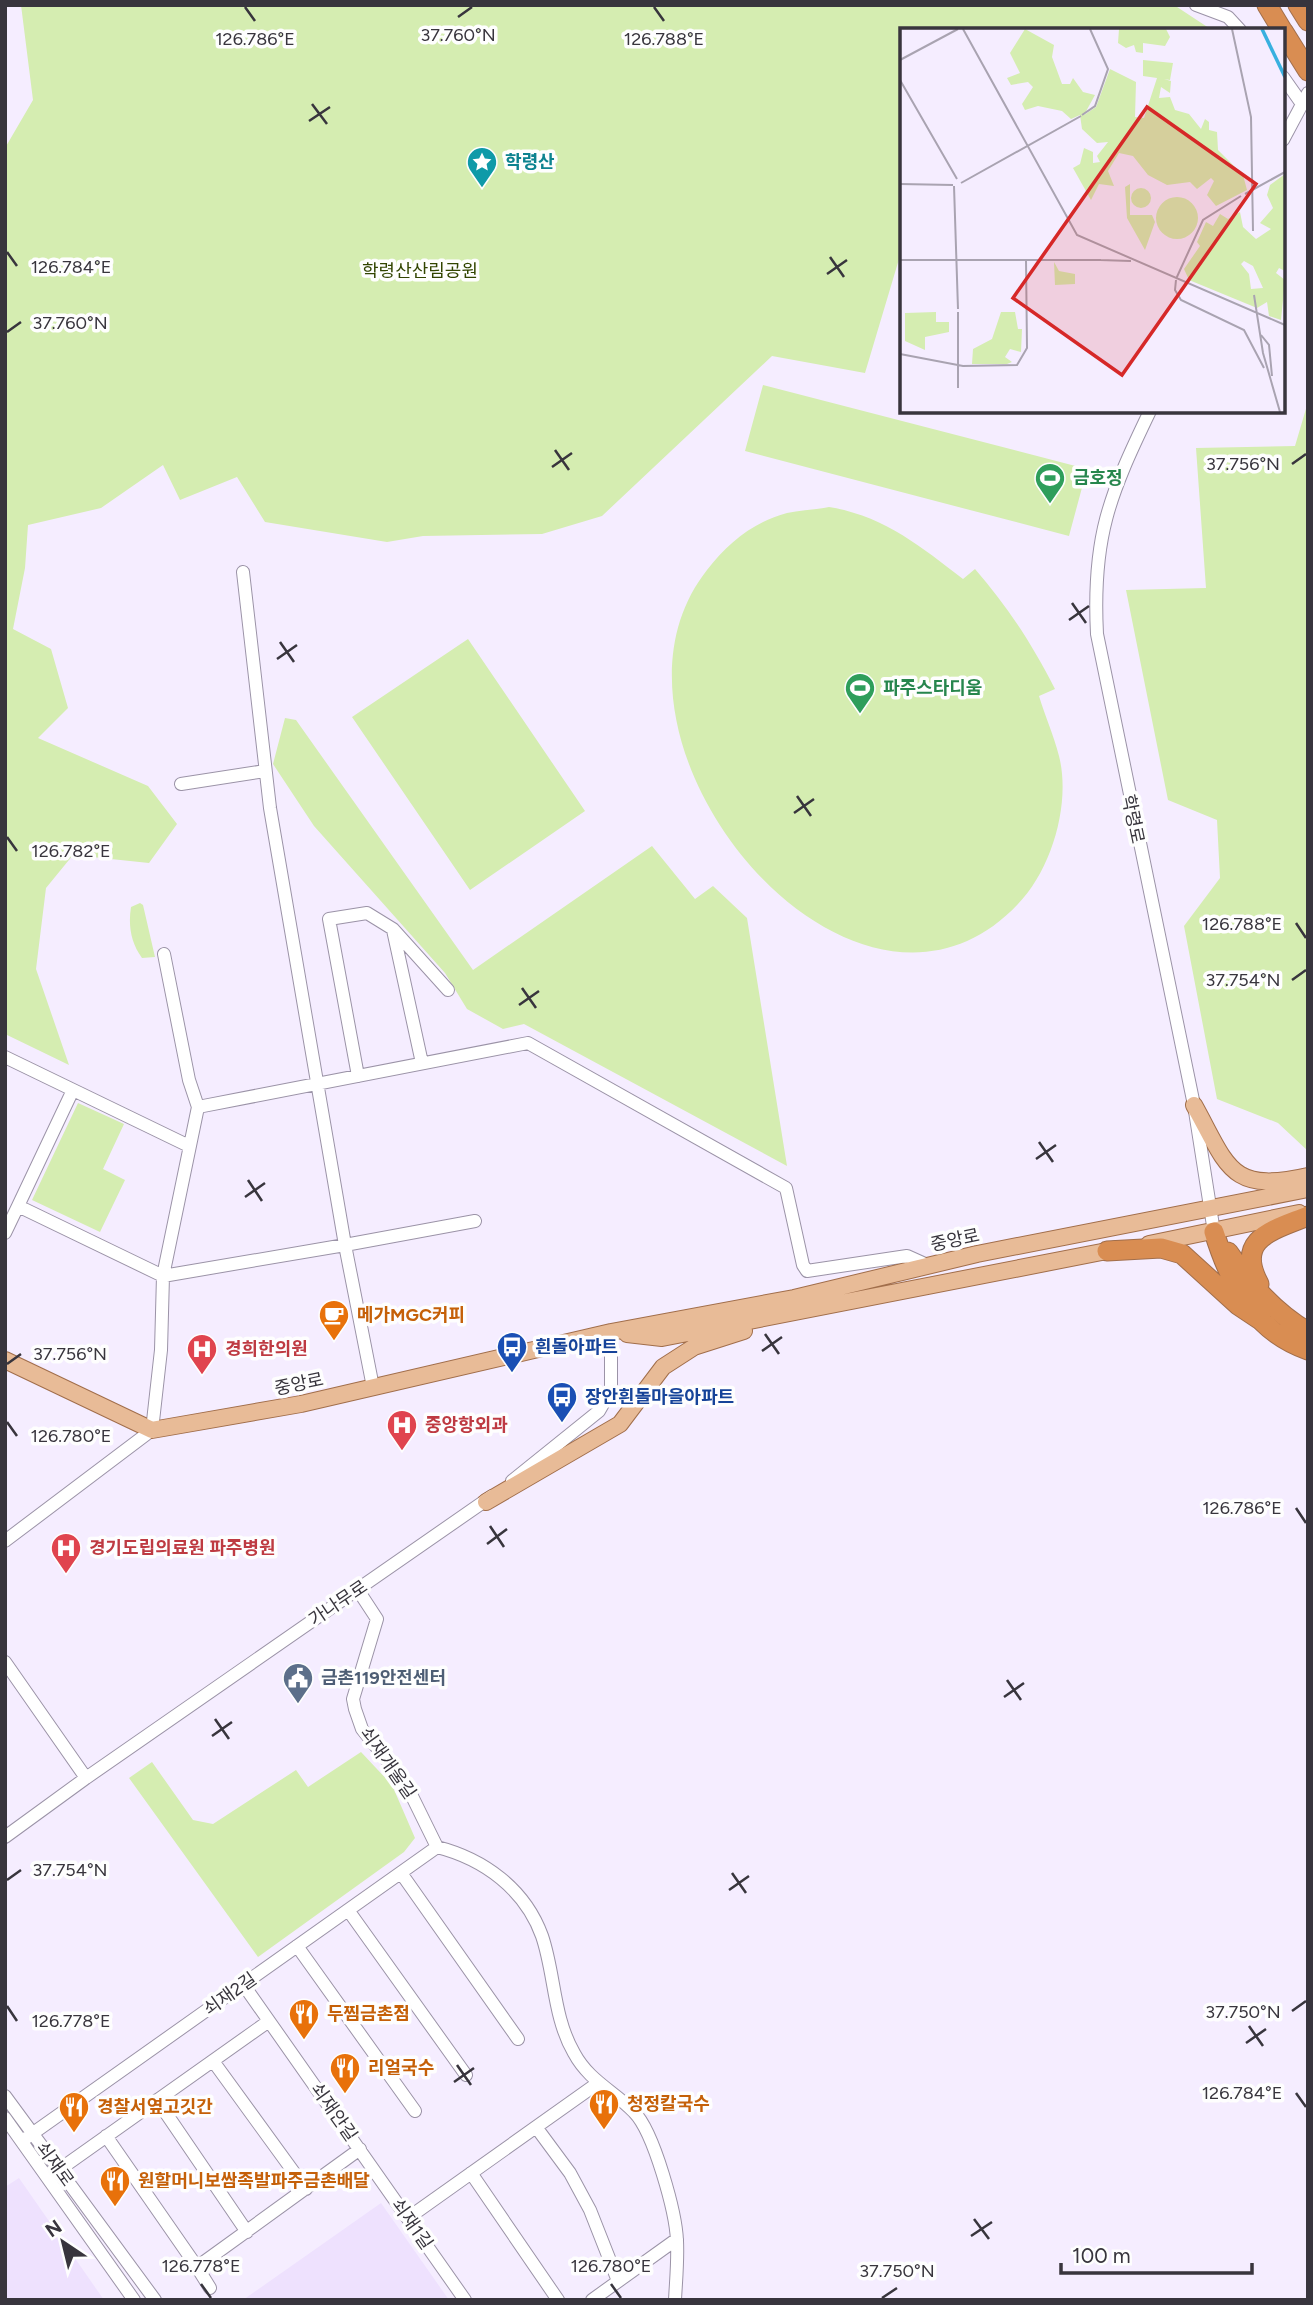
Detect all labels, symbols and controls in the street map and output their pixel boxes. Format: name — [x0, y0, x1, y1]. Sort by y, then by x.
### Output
text: 37.760°N — [420, 24, 496, 46]
text: 126.786°E — [215, 28, 295, 50]
text: 126.788°E — [624, 28, 704, 50]
inset map — [900, 28, 1285, 413]
place icon: 학령산 — [465, 145, 499, 189]
place label: 학령산 — [505, 151, 555, 173]
text: 126.784°E — [31, 256, 111, 278]
park label: 학령산산림공원 — [362, 260, 478, 282]
text: 37.760°N — [32, 312, 108, 334]
text: 37.756°N — [1206, 453, 1280, 475]
sports icon: 금호정 — [1033, 461, 1067, 505]
place label: 금호정 — [1073, 467, 1123, 489]
sports icon: 파주스타디움 — [843, 671, 877, 715]
place label: 파주스타디움 — [883, 677, 982, 699]
street label: 학령로 — [1117, 792, 1149, 846]
text: 126.782°E — [31, 840, 111, 862]
text: 126.788°E — [1202, 913, 1282, 935]
text: 37.754°N — [1206, 969, 1280, 991]
street label: 중앙로 — [928, 1224, 982, 1256]
cafe icon: 메가MGC커피 — [317, 1298, 351, 1342]
place label: 메가MGC커피 — [357, 1304, 465, 1326]
bus stop icon: 흰돌아파트 — [495, 1330, 529, 1374]
hospital icon: 경희한의원 — [185, 1332, 219, 1376]
place label: 흰돌아파트 — [535, 1336, 618, 1358]
place label: 경희한의원 — [225, 1338, 308, 1360]
text: 37.756°N — [33, 1343, 107, 1365]
street label: 중앙로 — [272, 1368, 326, 1400]
bus stop icon: 장안흰돌마을아파트 — [545, 1380, 579, 1424]
place label: 장안흰돌마을아파트 — [585, 1386, 734, 1408]
hospital icon: 중앙항외과 — [385, 1408, 419, 1452]
place label: 중앙항외과 — [425, 1414, 508, 1436]
text: 126.780°E — [31, 1425, 111, 1447]
text: 126.786°E — [1202, 1497, 1282, 1519]
hospital icon: 경기도립의료원 파주병원 — [49, 1531, 83, 1575]
place label: 경기도립의료원 파주병원 — [89, 1537, 275, 1559]
street label: 가나무로 — [304, 1575, 372, 1631]
public building icon: 금촌119안전센터 — [281, 1661, 315, 1705]
place label: 금촌119안전센터 — [321, 1667, 446, 1689]
street label: 쇠재개울길 — [355, 1723, 421, 1803]
text: 37.754°N — [33, 1859, 107, 1881]
street label: 쇠재2길 — [199, 1968, 261, 2020]
restaurant icon: 두찜금촌점 — [287, 1997, 321, 2041]
text: 37.750°N — [1205, 2001, 1281, 2023]
place label: 두찜금촌점 — [327, 2003, 410, 2025]
text: 126.778°E — [31, 2010, 111, 2032]
restaurant icon: 리얼국수 — [328, 2051, 362, 2095]
place label: 리얼국수 — [368, 2057, 434, 2079]
street label: 쇠재안길 — [306, 2079, 362, 2145]
text: 126.784°E — [1202, 2082, 1282, 2104]
restaurant icon: 청정칼국수 — [587, 2087, 621, 2131]
restaurant icon: 경찰서옆고깃간 — [57, 2090, 91, 2134]
place label: 청정칼국수 — [627, 2093, 710, 2115]
place label: 경찰서옆고깃간 — [97, 2096, 213, 2118]
street label: 쇠재로 — [31, 2137, 79, 2191]
restaurant icon: 원할머니보쌈족발파주금촌배달 — [98, 2164, 132, 2208]
place label: 원할머니보쌈족발파주금촌배달 — [138, 2170, 370, 2192]
street label: 쇠재1길 — [387, 2194, 437, 2254]
north arrow — [28, 2207, 98, 2277]
text: N — [41, 2215, 66, 2242]
scale bar — [1061, 2232, 1252, 2276]
text: 100 m — [1072, 2243, 1131, 2268]
text: 126.778°E — [161, 2255, 241, 2277]
text: 126.780°E — [571, 2255, 651, 2277]
text: 37.750°N — [859, 2260, 935, 2282]

